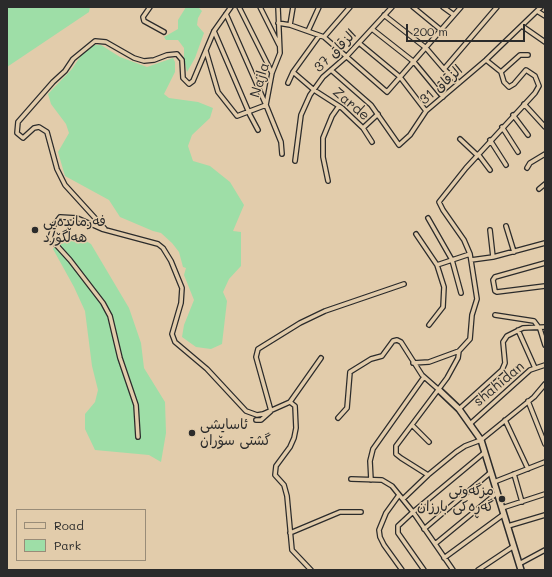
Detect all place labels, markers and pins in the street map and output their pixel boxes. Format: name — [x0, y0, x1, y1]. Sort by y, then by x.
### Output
place label: فەرماندەیی هەڵگۆرد — [43, 214, 106, 246]
marker: فەرماندەیی هەڵگۆرد — [30, 225, 40, 235]
place label: ئاسایشی گشتی سۆران — [200, 417, 271, 450]
marker: ئاسایشی گشتی سۆران — [187, 428, 197, 438]
place label: مزگەوتی گەڕەکی بارزان — [417, 483, 494, 516]
marker: مزگەوتی گەڕەکی بارزان — [497, 494, 507, 504]

